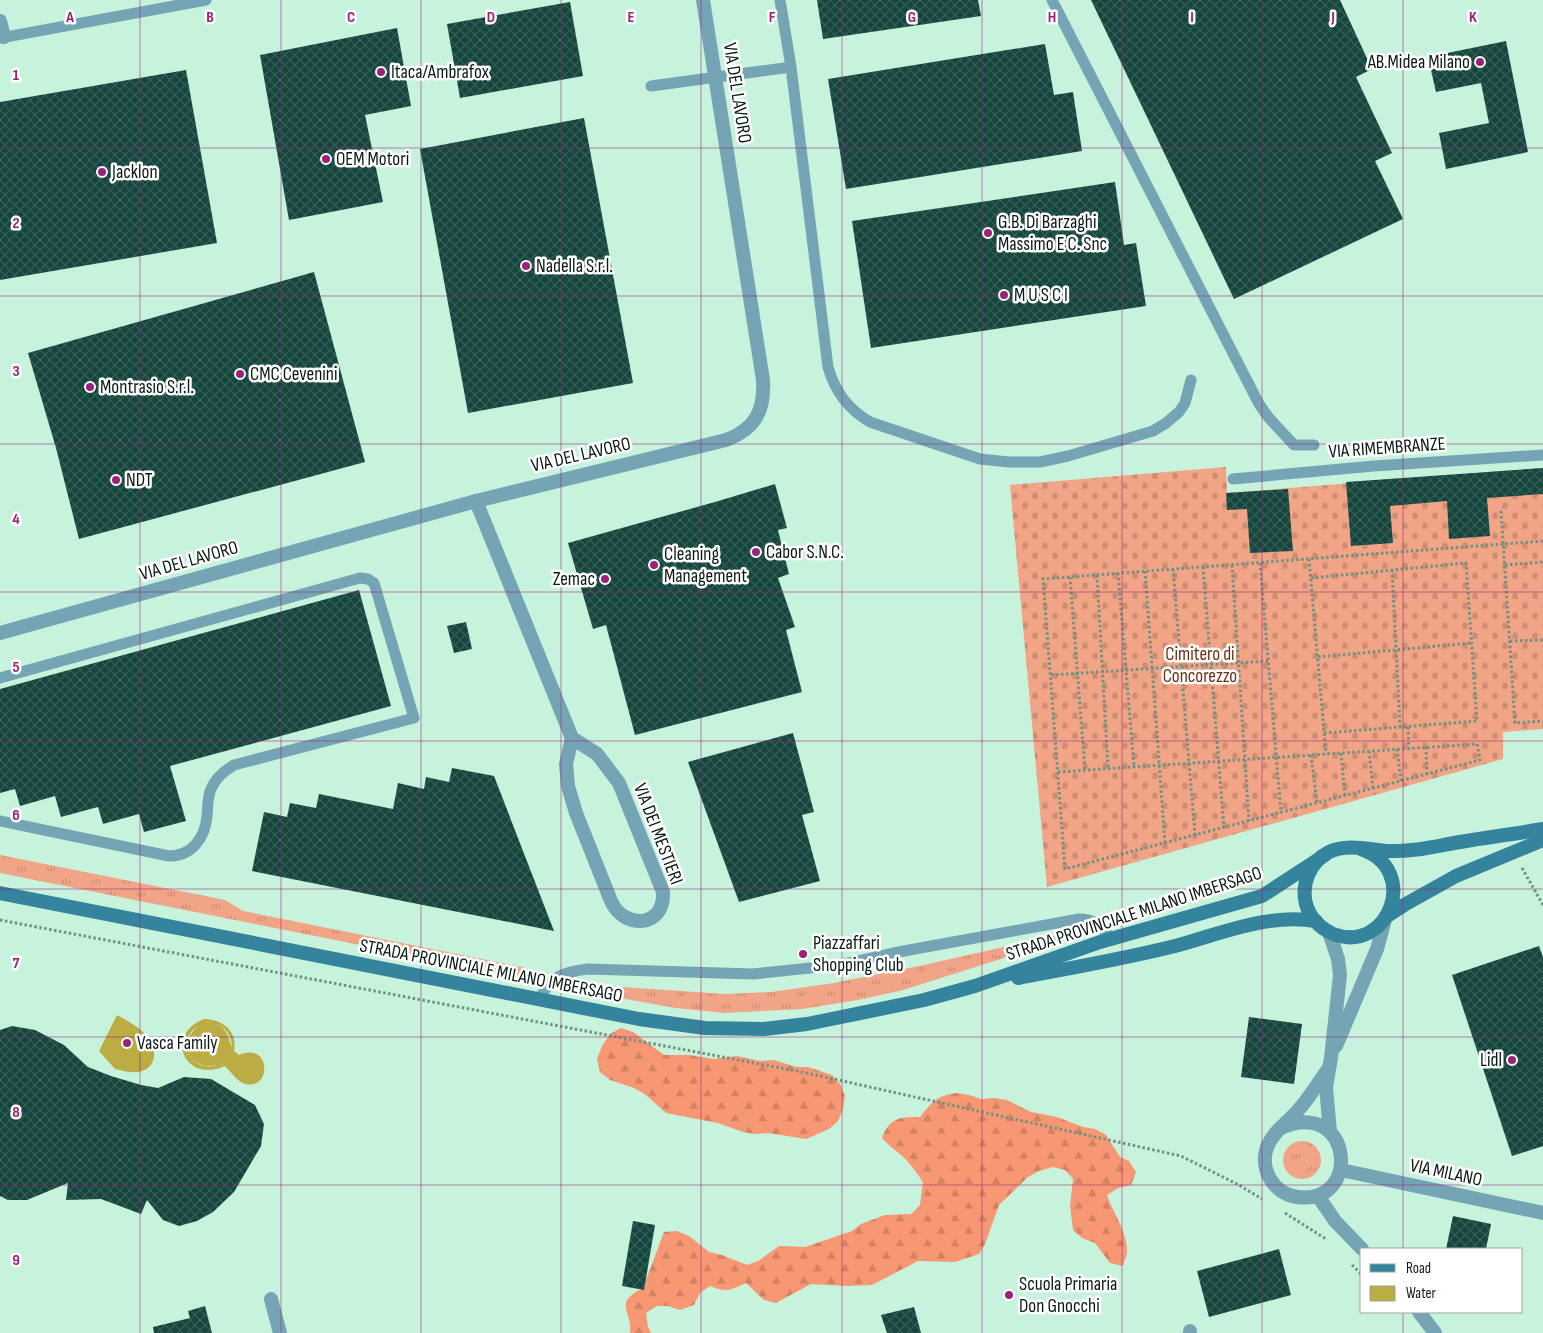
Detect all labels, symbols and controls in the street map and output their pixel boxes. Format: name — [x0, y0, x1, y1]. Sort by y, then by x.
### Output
text: A — [65, 8, 74, 27]
text: B — [206, 8, 214, 27]
text: C — [347, 8, 355, 27]
text: D — [487, 8, 495, 27]
text: E — [628, 8, 635, 27]
text: F — [769, 8, 776, 27]
text: G — [908, 8, 916, 27]
text: H — [1048, 8, 1056, 27]
text: I — [1190, 8, 1194, 27]
text: J — [1330, 8, 1335, 27]
text: K — [1469, 8, 1477, 27]
street label: VIA DEL LAVORO — [718, 41, 756, 145]
place label: AB.Midea Milano — [1367, 51, 1470, 74]
marker: AB.Midea Milano — [1474, 56, 1486, 68]
place label: Itaca/Ambrafox — [391, 61, 489, 84]
text: 1 — [13, 66, 20, 85]
marker: Itaca/Ambrafox — [375, 66, 387, 78]
place label: OEM Motori — [336, 148, 409, 171]
marker: OEM Motori — [320, 153, 332, 165]
place label: Jacklon — [111, 161, 158, 184]
marker: Jacklon — [96, 166, 108, 178]
place label: G.B. Di Barzaghi Massimo E C. Snc — [998, 211, 1107, 256]
text: 2 — [12, 214, 20, 233]
marker: G.B. Di Barzaghi Massimo E C. Snc — [982, 227, 994, 239]
place label: Nadella S.r.l. — [536, 255, 613, 278]
marker: Nadella S.r.l. — [520, 260, 532, 272]
place label: M U S C I — [1014, 284, 1068, 307]
marker: M U S C I — [998, 289, 1010, 301]
text: 3 — [12, 362, 20, 381]
place label: CMC Cevenini — [250, 363, 337, 386]
marker: CMC Cevenini — [234, 368, 246, 380]
place label: Montrasio S.r.l. — [100, 376, 194, 399]
marker: Montrasio S.r.l. — [84, 381, 96, 393]
street label: VIA DEL LAVORO — [529, 432, 633, 478]
street label: VIA RIMEMBRANZE — [1328, 432, 1446, 464]
place label: NDT — [126, 469, 153, 492]
marker: NDT — [110, 474, 122, 486]
text: 4 — [12, 510, 20, 529]
street label: VIA DEL LAVORO — [137, 536, 241, 586]
place label: Cabor S.N.C. — [766, 541, 844, 564]
place label: Cleaning Management — [664, 543, 747, 588]
marker: Cabor S.N.C. — [750, 546, 762, 558]
marker: Cleaning Management — [648, 559, 660, 571]
place label: Zemac — [553, 568, 595, 591]
marker: Zemac — [599, 573, 611, 585]
park label: Cimitero di Concorezzo — [1163, 643, 1237, 688]
text: 5 — [12, 658, 20, 677]
street label: VIA DEI MESTIERI — [628, 780, 688, 888]
text: 6 — [12, 806, 20, 825]
street label: STRADA PROVINCIALE MILANO IMBERSAGO — [1003, 862, 1265, 966]
place label: Piazzaffari Shopping Club — [813, 932, 904, 977]
street label: STRADA PROVINCIALE MILANO IMBERSAGO — [357, 934, 625, 1008]
marker: Piazzaffari Shopping Club — [797, 948, 809, 960]
text: 7 — [13, 954, 20, 973]
place label: Vasca Family — [137, 1032, 218, 1055]
marker: Vasca Family — [121, 1037, 133, 1049]
place label: Lidl — [1480, 1049, 1502, 1072]
marker: Lidl — [1506, 1054, 1518, 1066]
text: 8 — [12, 1103, 20, 1122]
street label: VIA MILANO — [1408, 1154, 1484, 1192]
legend — [1360, 1248, 1523, 1313]
text: 9 — [12, 1251, 20, 1270]
text: Road — [1406, 1259, 1431, 1278]
place label: Scuola Primaria Don Gnocchi — [1019, 1273, 1117, 1318]
text: Water — [1406, 1284, 1437, 1303]
marker: Scuola Primaria Don Gnocchi — [1003, 1289, 1015, 1301]

